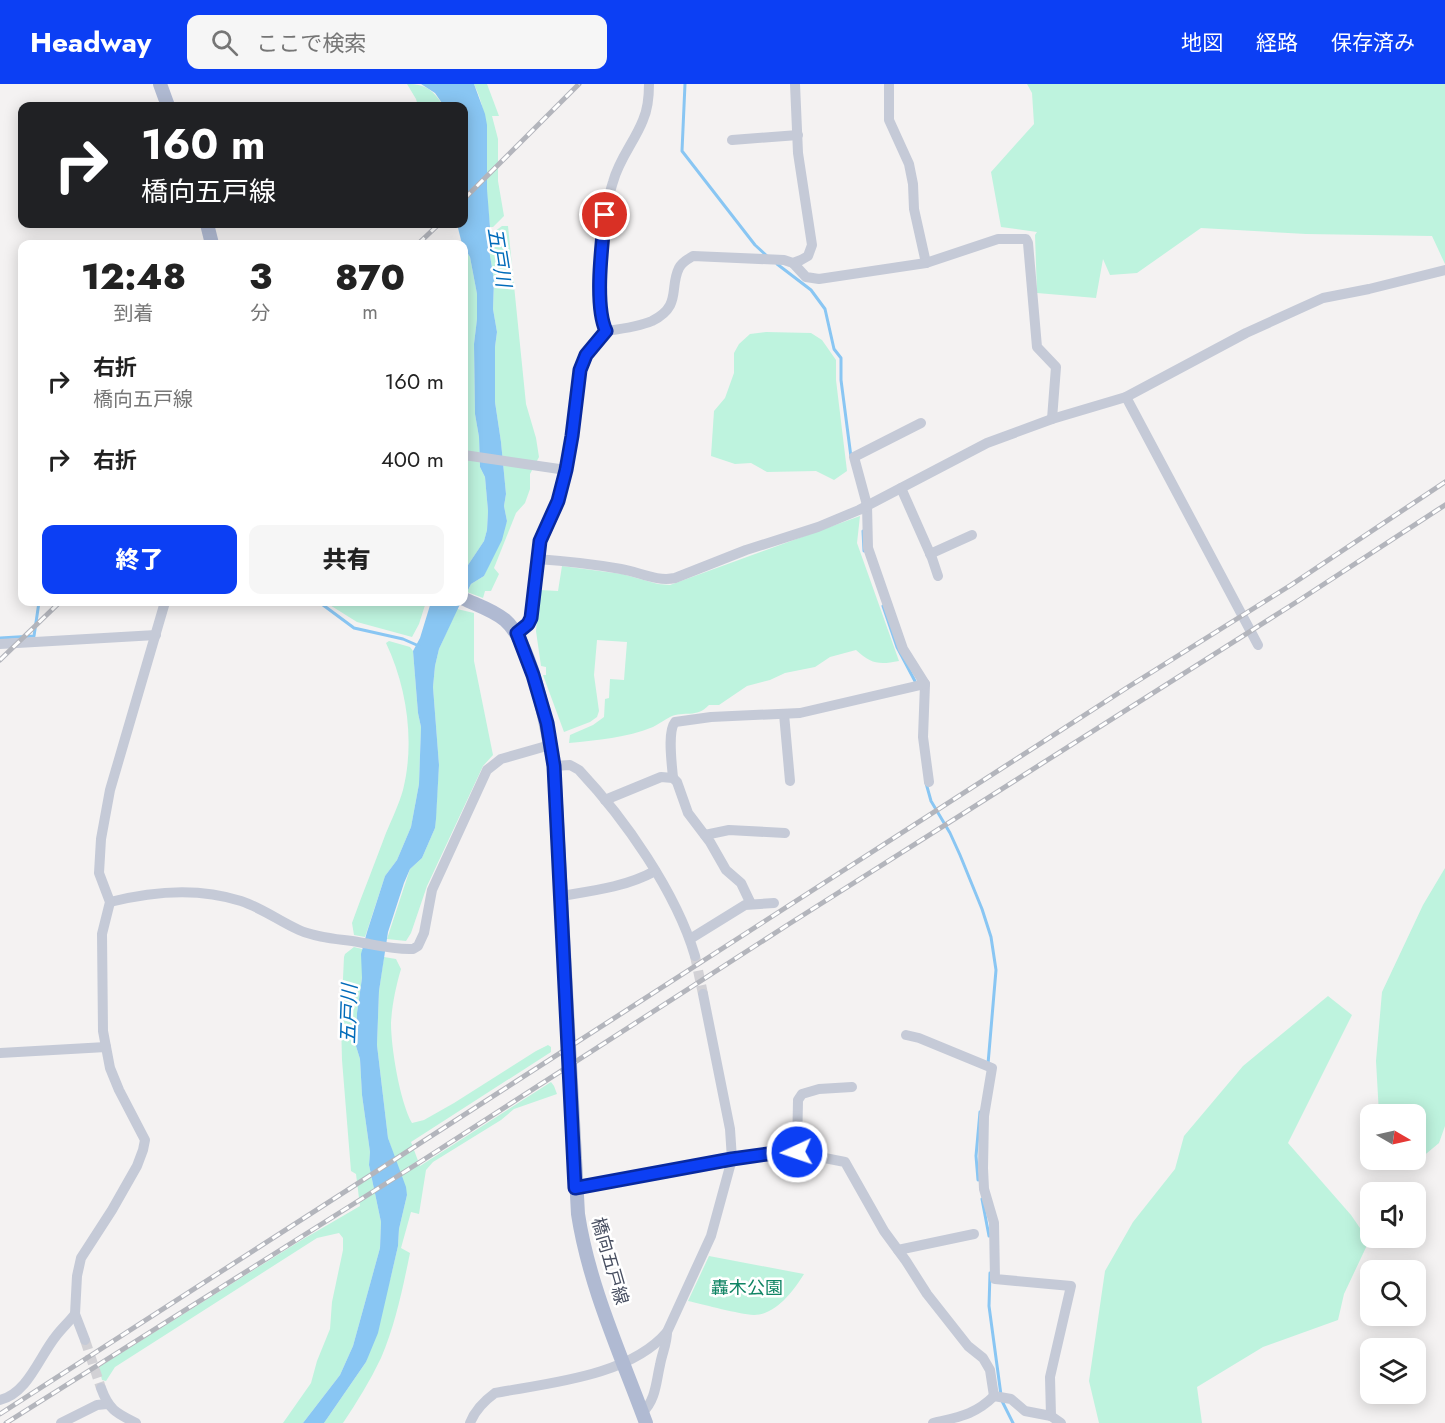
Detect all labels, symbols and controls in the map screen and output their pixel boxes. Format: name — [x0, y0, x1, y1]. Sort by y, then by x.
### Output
search box — [187, 15, 607, 69]
text: Headway — [30, 22, 151, 63]
icon: search — [208, 26, 241, 59]
text: ここで検索 — [256, 27, 366, 59]
text: 地図 — [1181, 28, 1223, 58]
text: 経路 — [1256, 28, 1298, 58]
text: 保存済み — [1331, 28, 1415, 58]
text: 160 m — [141, 114, 265, 175]
icon: right — [42, 126, 120, 204]
text: 橋向五戸線 — [141, 172, 276, 211]
pin — [579, 189, 630, 240]
icon: arrive — [588, 198, 621, 231]
water label: 五戸川 — [480, 225, 518, 291]
text: 12:48 — [81, 250, 186, 302]
text: 3 — [249, 250, 272, 302]
text: 870 — [335, 251, 405, 303]
text: m — [362, 298, 378, 327]
text: 到着 — [114, 299, 154, 328]
text: 分 — [251, 299, 271, 328]
text: 右折 — [93, 351, 137, 383]
icon: right — [42, 365, 75, 398]
text: 160 m — [384, 365, 444, 397]
text: 橋向五戸線 — [93, 385, 193, 414]
icon: right — [42, 443, 75, 476]
text: 400 m — [381, 443, 444, 475]
text: 右折 — [93, 444, 137, 476]
button: 終了 — [42, 525, 237, 594]
button: 共有 — [249, 525, 444, 594]
water label: 五戸川 — [333, 982, 365, 1044]
north arrow — [1360, 1104, 1426, 1170]
map controls — [1360, 1104, 1426, 1404]
position arrow — [765, 1120, 829, 1184]
button: sound — [1360, 1182, 1426, 1248]
street label: 橋向五戸線 — [585, 1214, 635, 1308]
button: search — [1360, 1260, 1426, 1326]
park label: 轟木公園 — [711, 1275, 783, 1301]
button: layers — [1360, 1338, 1426, 1404]

